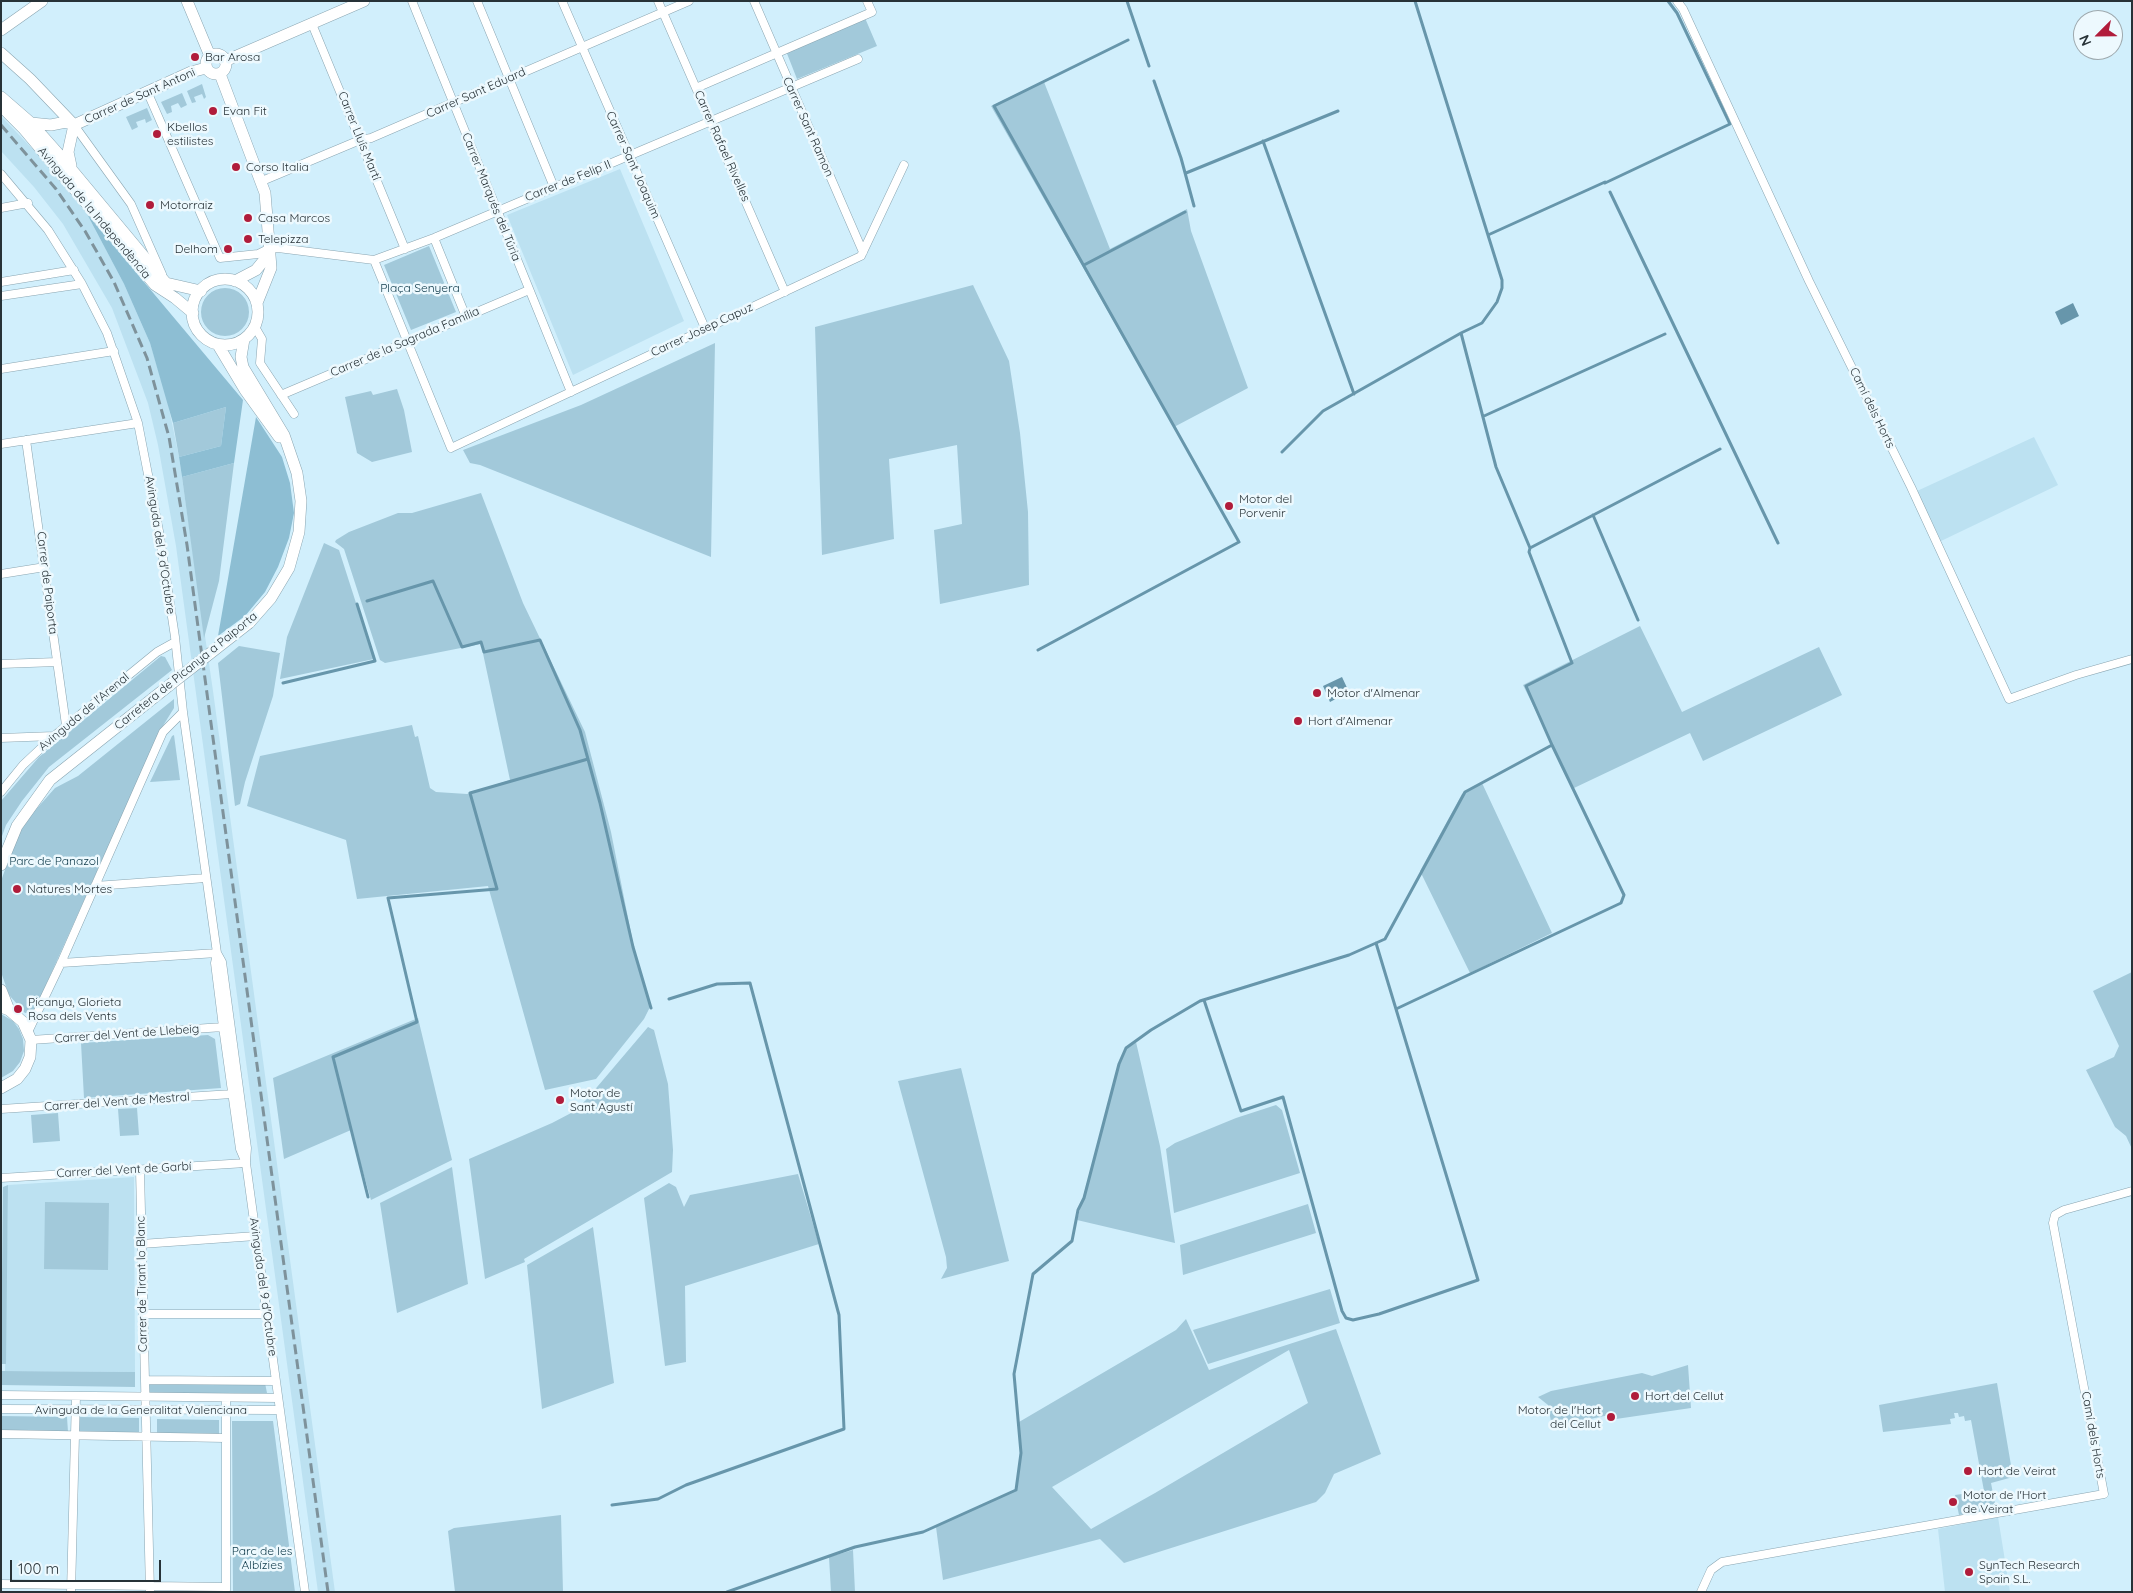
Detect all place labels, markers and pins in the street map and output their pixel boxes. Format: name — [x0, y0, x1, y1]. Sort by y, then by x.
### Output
place label: Bar Arosa — [205, 50, 260, 64]
marker: Bar Arosa — [189, 51, 201, 63]
place label: Evan Fit — [223, 104, 267, 118]
marker: Evan Fit — [207, 105, 219, 117]
place label: Kbellos estilistes — [167, 120, 213, 148]
marker: Kbellos estilistes — [151, 128, 163, 140]
place label: Corso Italia — [246, 160, 309, 174]
marker: Corso Italia — [230, 161, 242, 173]
place label: Motorraiz — [160, 198, 213, 212]
marker: Motorraiz — [144, 199, 156, 211]
place label: Casa Marcos — [258, 211, 330, 225]
marker: Casa Marcos — [242, 212, 254, 224]
place label: Telepizza — [258, 232, 309, 246]
marker: Telepizza — [242, 233, 254, 245]
place label: Delhom — [175, 242, 218, 256]
marker: Delhom — [222, 243, 234, 255]
place label: Motor del Porvenir — [1239, 492, 1292, 520]
marker: Motor del Porvenir — [1223, 500, 1235, 512]
place label: Motor d'Almenar — [1327, 686, 1420, 700]
marker: Motor d'Almenar — [1311, 687, 1323, 699]
place label: Hort d'Almenar — [1308, 714, 1393, 728]
marker: Hort d'Almenar — [1292, 715, 1304, 727]
place label: Natures Mortes — [27, 882, 112, 896]
marker: Natures Mortes — [11, 883, 23, 895]
place label: Picanya, Glorieta Rosa dels Vents — [28, 995, 121, 1023]
marker: Picanya, Glorieta Rosa dels Vents — [12, 1003, 24, 1015]
place label: Motor de Sant Agustí — [570, 1086, 633, 1114]
marker: Motor de Sant Agustí — [554, 1094, 566, 1106]
place label: Hort del Cellut — [1645, 1389, 1724, 1403]
marker: Hort del Cellut — [1629, 1390, 1641, 1402]
place label: Motor de l'Hort del Cellut — [1518, 1403, 1601, 1431]
marker: Motor de l'Hort del Cellut — [1605, 1411, 1617, 1423]
place label: Hort de Veirat — [1978, 1464, 2056, 1478]
marker: Hort de Veirat — [1962, 1465, 1974, 1477]
place label: Motor de l'Hort de Veirat — [1963, 1488, 2046, 1516]
marker: Motor de l'Hort de Veirat — [1947, 1496, 1959, 1508]
place label: SynTech Research Spain S.L. — [1979, 1558, 2080, 1586]
marker: SynTech Research Spain S.L. — [1963, 1566, 1975, 1578]

